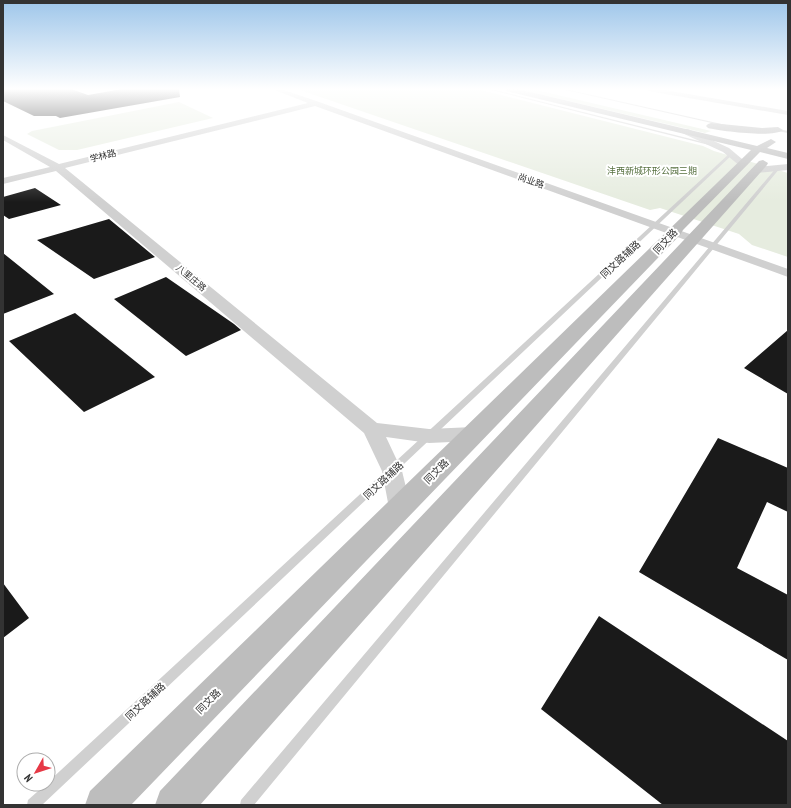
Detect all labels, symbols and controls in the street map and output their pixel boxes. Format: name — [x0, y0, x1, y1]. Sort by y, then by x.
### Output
street label: 学林路 — [88, 147, 117, 164]
park label: 沣西新城环形公园三期 — [607, 165, 697, 176]
street label: 尚业路 — [517, 171, 546, 190]
street label: 同文路 — [650, 226, 680, 257]
street label: 同文路辅路 — [598, 238, 643, 281]
street label: 八里庄路 — [174, 262, 209, 293]
street label: 同文路 — [421, 456, 452, 487]
street label: 同文路辅路 — [361, 459, 406, 502]
street label: 同文路辅路 — [123, 680, 168, 723]
street label: 同文路 — [193, 686, 224, 717]
north arrow — [16, 752, 56, 792]
text: N — [21, 772, 36, 785]

